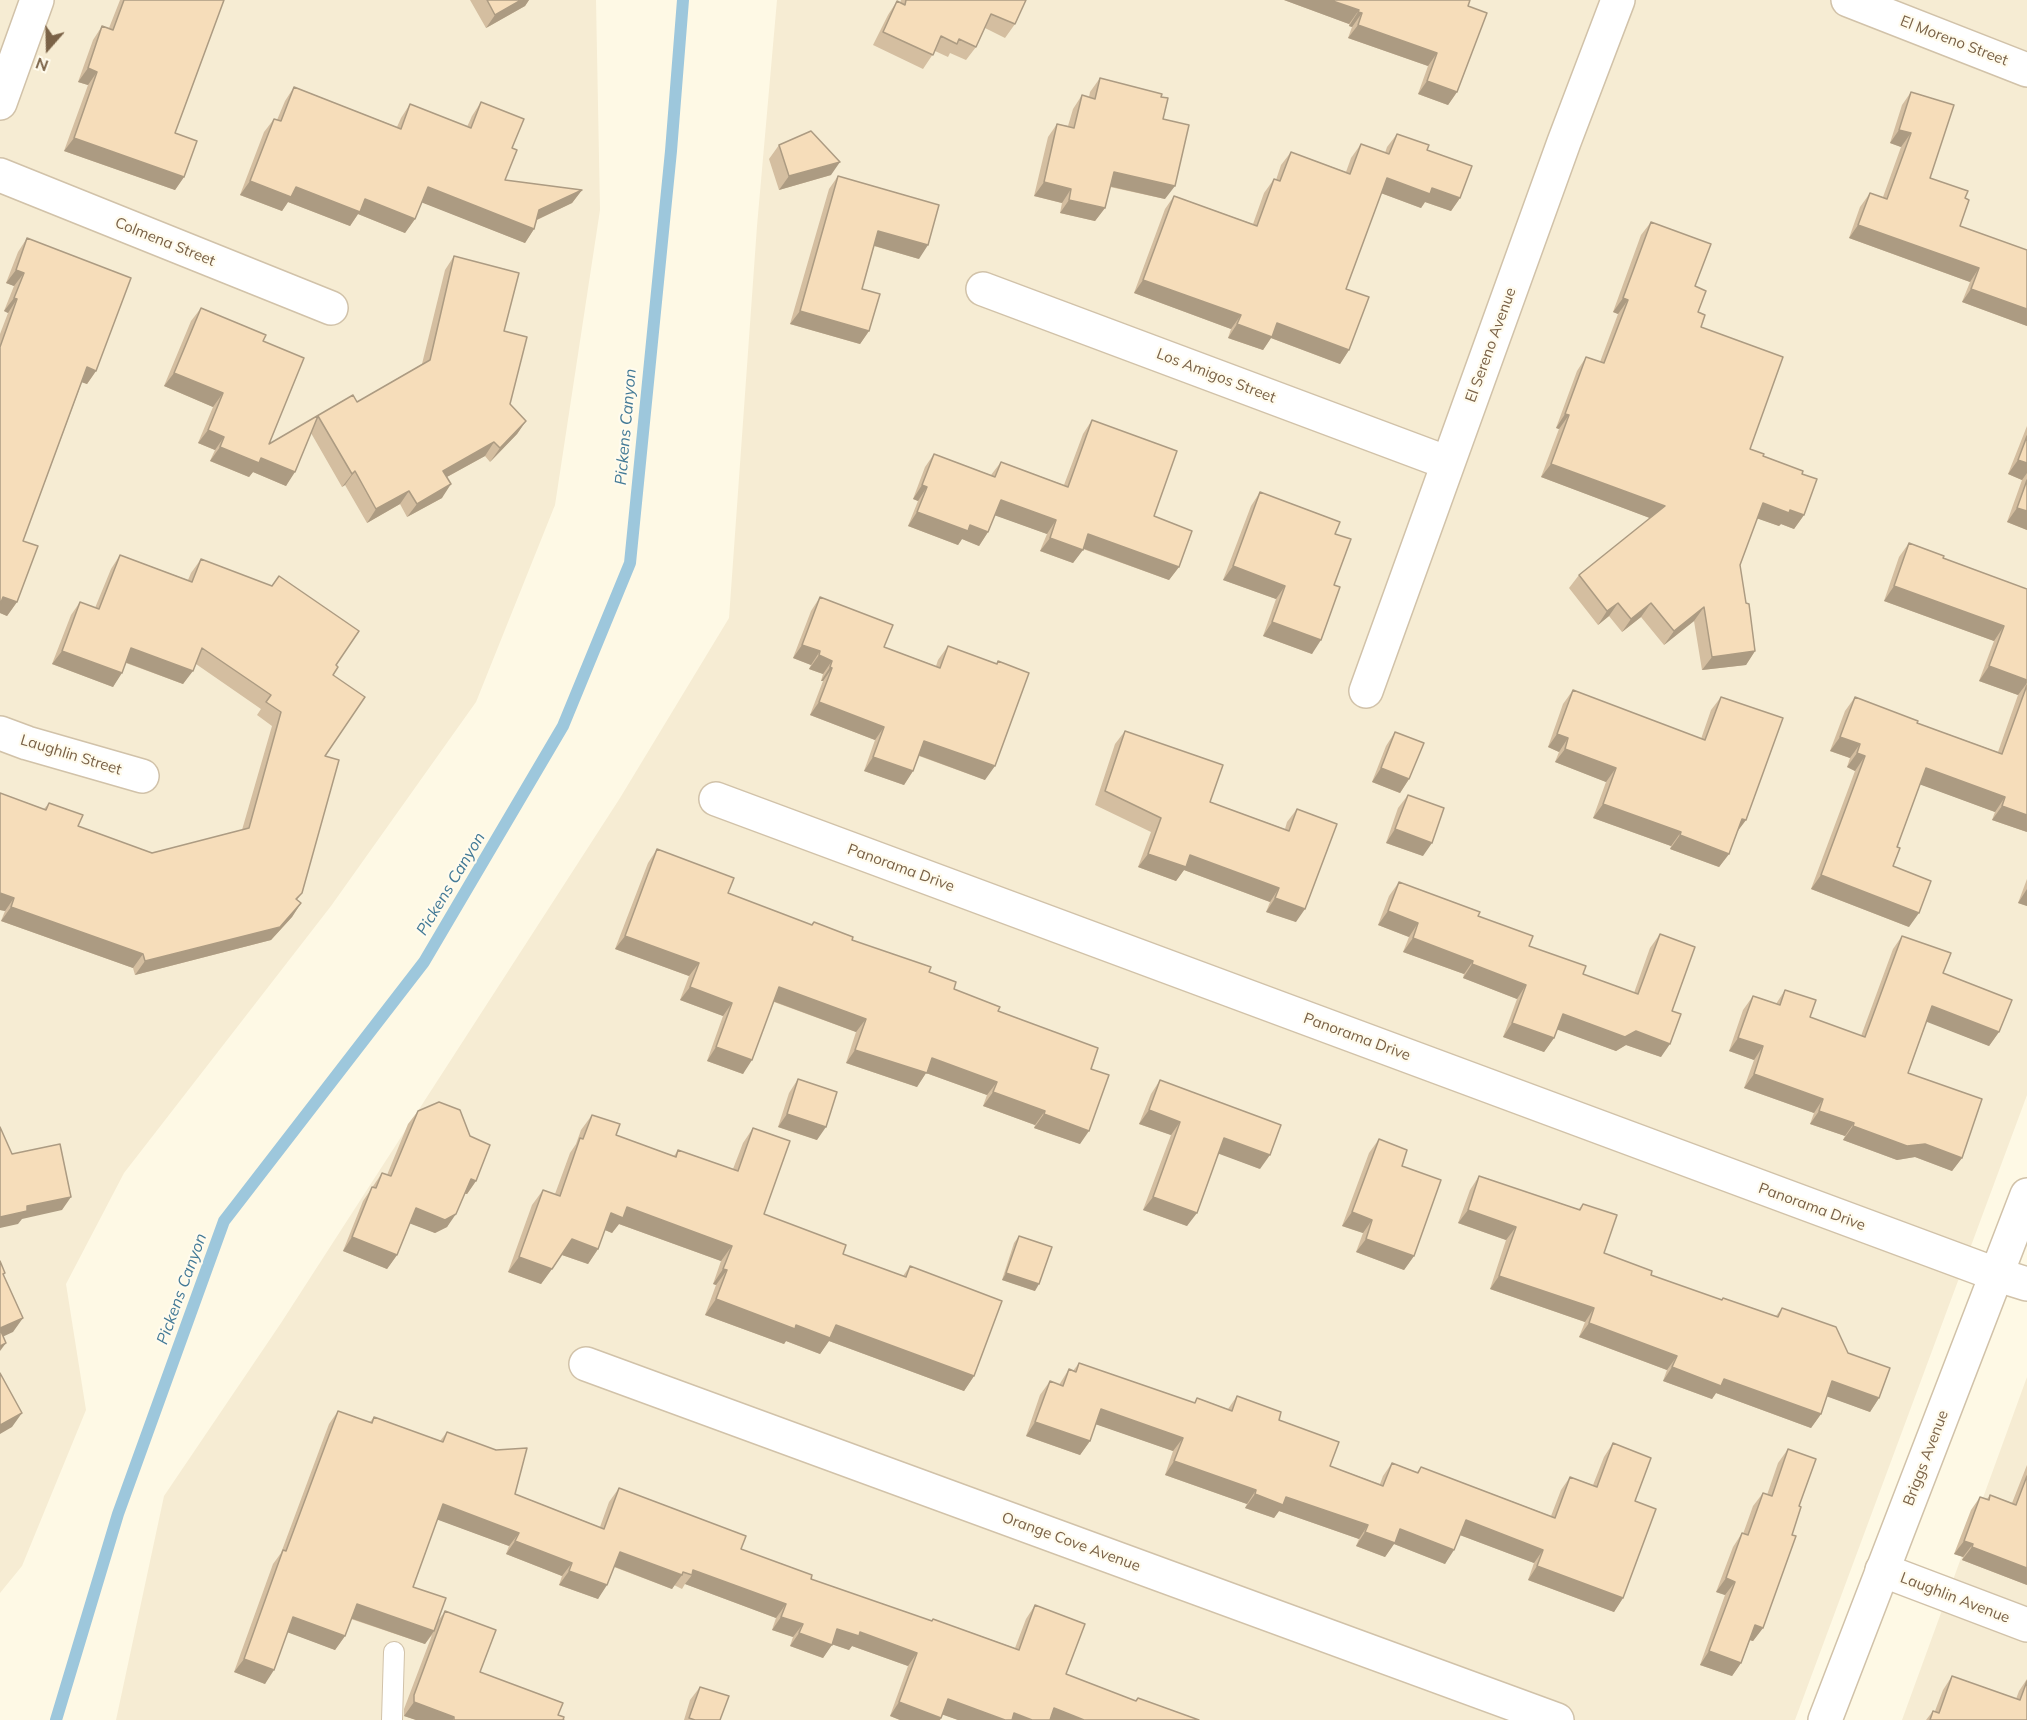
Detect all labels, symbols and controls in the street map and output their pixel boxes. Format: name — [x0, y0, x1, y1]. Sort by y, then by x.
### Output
street label: El Moreno Street — [1898, 12, 2010, 70]
north arrow — [18, 18, 78, 78]
text: N — [33, 53, 51, 76]
street label: Colmena Street — [112, 214, 218, 270]
street label: El Sereno Avenue — [1462, 285, 1520, 405]
street label: Los Amigos Street — [1154, 345, 1278, 407]
water label: Pickens Canyon — [611, 368, 641, 486]
street label: Laughlin Street — [18, 731, 124, 779]
water label: Pickens Canyon — [413, 829, 489, 939]
street label: Panorama Drive — [845, 840, 957, 896]
street label: Panorama Drive — [1301, 1009, 1413, 1065]
street label: Panorama Drive — [1756, 1179, 1868, 1235]
water label: Pickens Canyon — [153, 1231, 211, 1347]
street label: Briggs Avenue — [1900, 1408, 1952, 1508]
street label: Orange Cove Avenue — [999, 1509, 1143, 1575]
street label: Laughlin Avenue — [1898, 1569, 2012, 1627]

